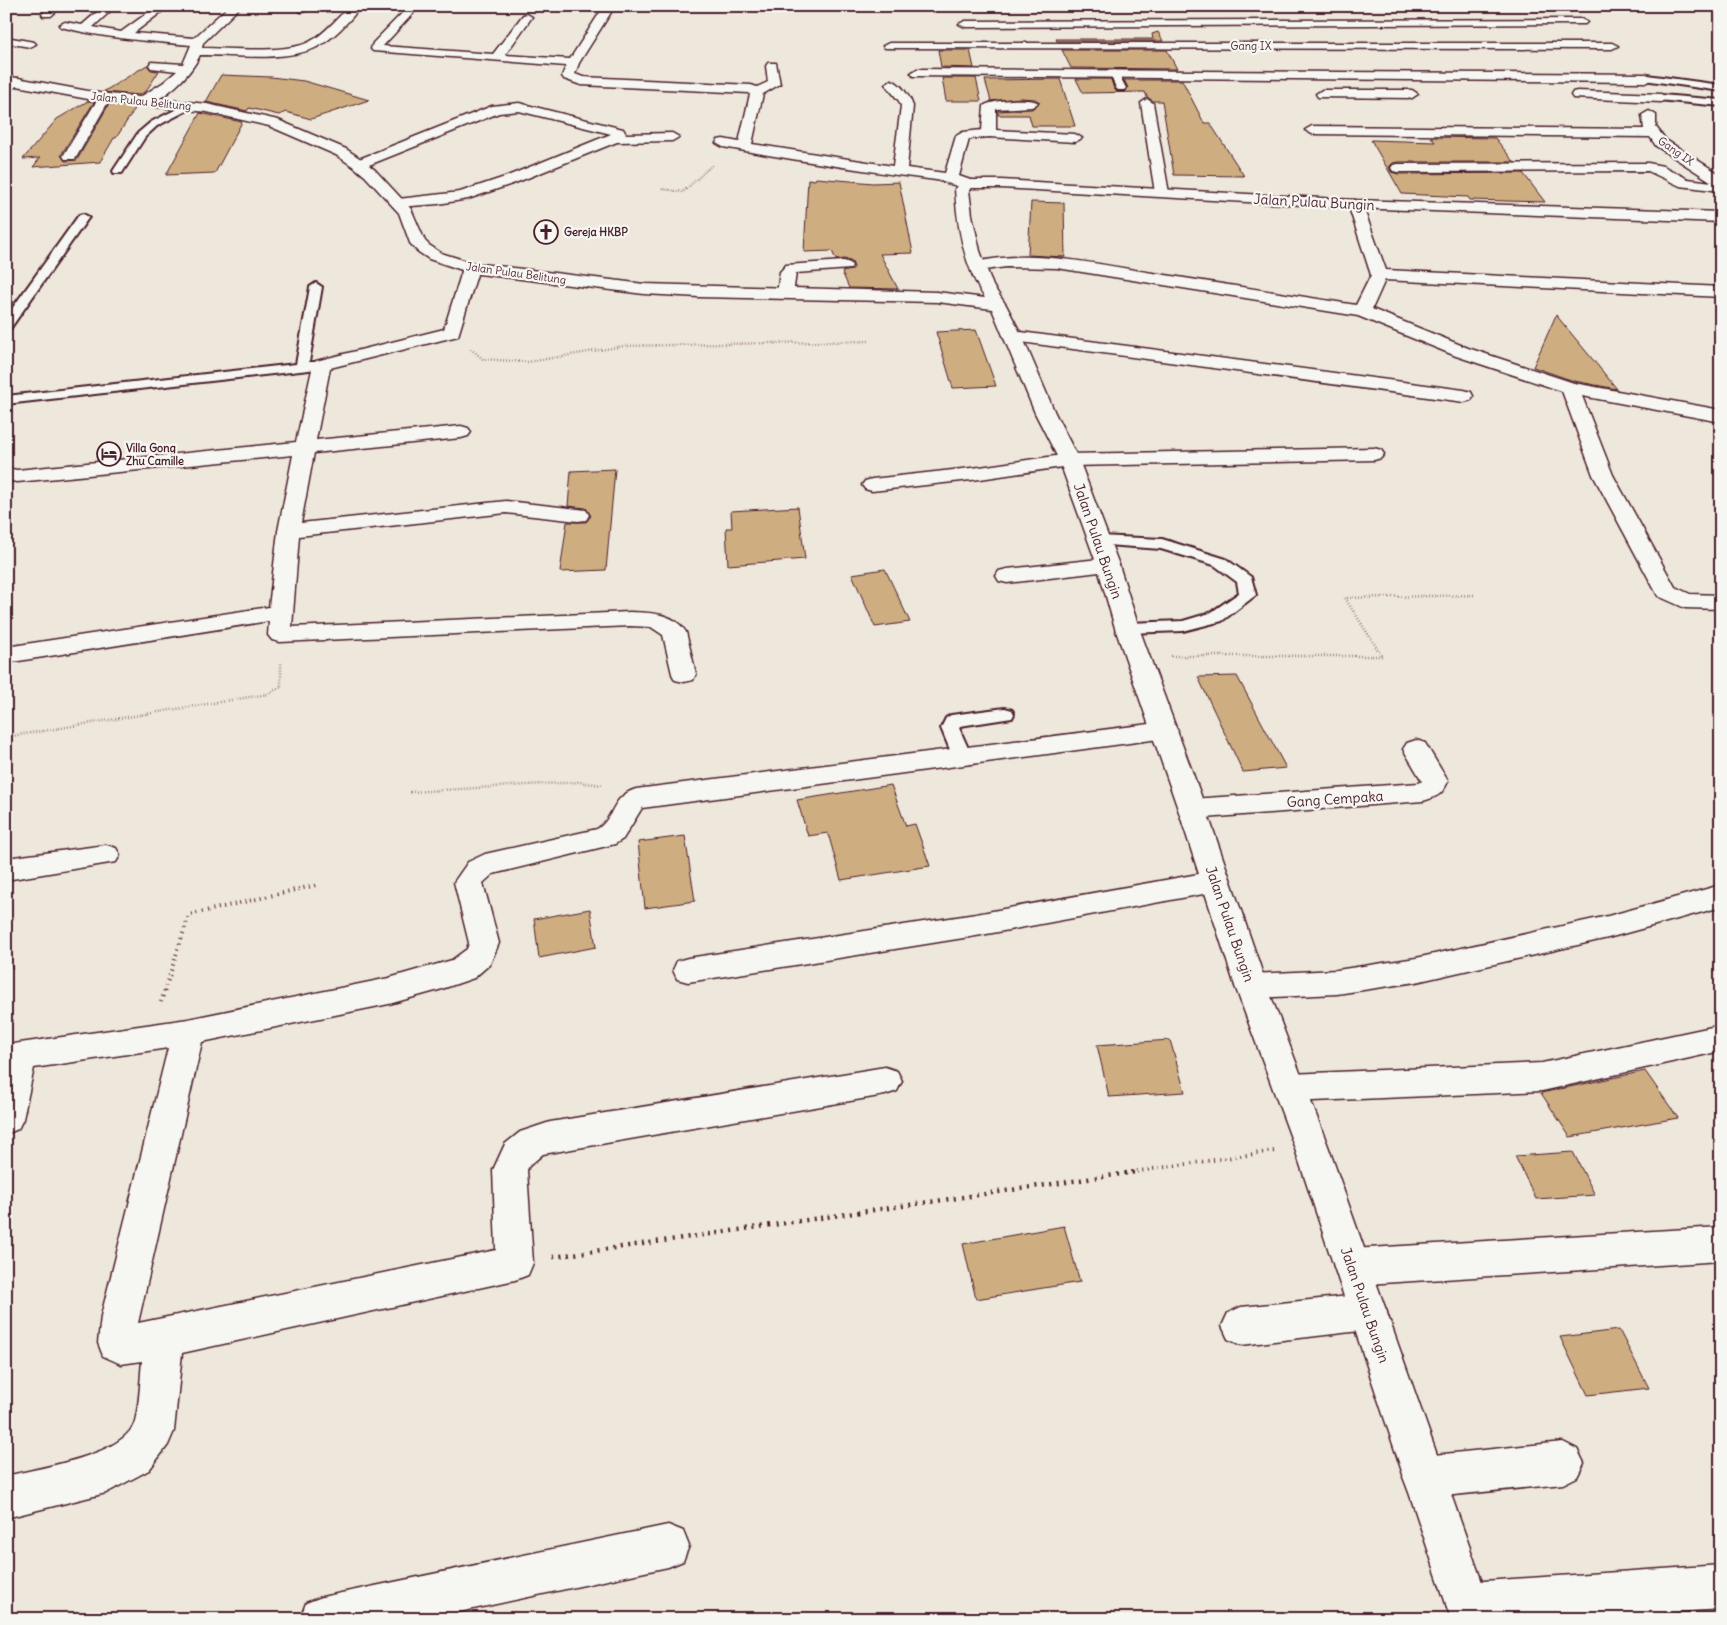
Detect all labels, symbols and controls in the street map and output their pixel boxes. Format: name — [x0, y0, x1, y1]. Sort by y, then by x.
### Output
street label: Gang IX — [1230, 39, 1272, 53]
street label: Jalan Pulau Belitung — [90, 89, 192, 113]
street label: Gang IX — [1655, 133, 1697, 169]
street label: Jalan Pulau Bungin — [1253, 190, 1375, 214]
church icon: Gereja HKBP — [533, 219, 559, 245]
place label: Gereja HKBP — [564, 225, 628, 239]
street label: Jalan Pulau Belitung — [465, 259, 567, 287]
hotel icon: Villa Gong Zhu Camille — [96, 441, 122, 467]
place label: Villa Gong Zhu Camille — [126, 441, 184, 468]
street label: Jalan Pulau Bungin — [1070, 481, 1126, 601]
street label: Gang Cempaka — [1286, 787, 1384, 811]
street label: Jalan Pulau Bungin — [1202, 864, 1258, 984]
street label: Jalan Pulau Bungin — [1337, 1245, 1393, 1365]

